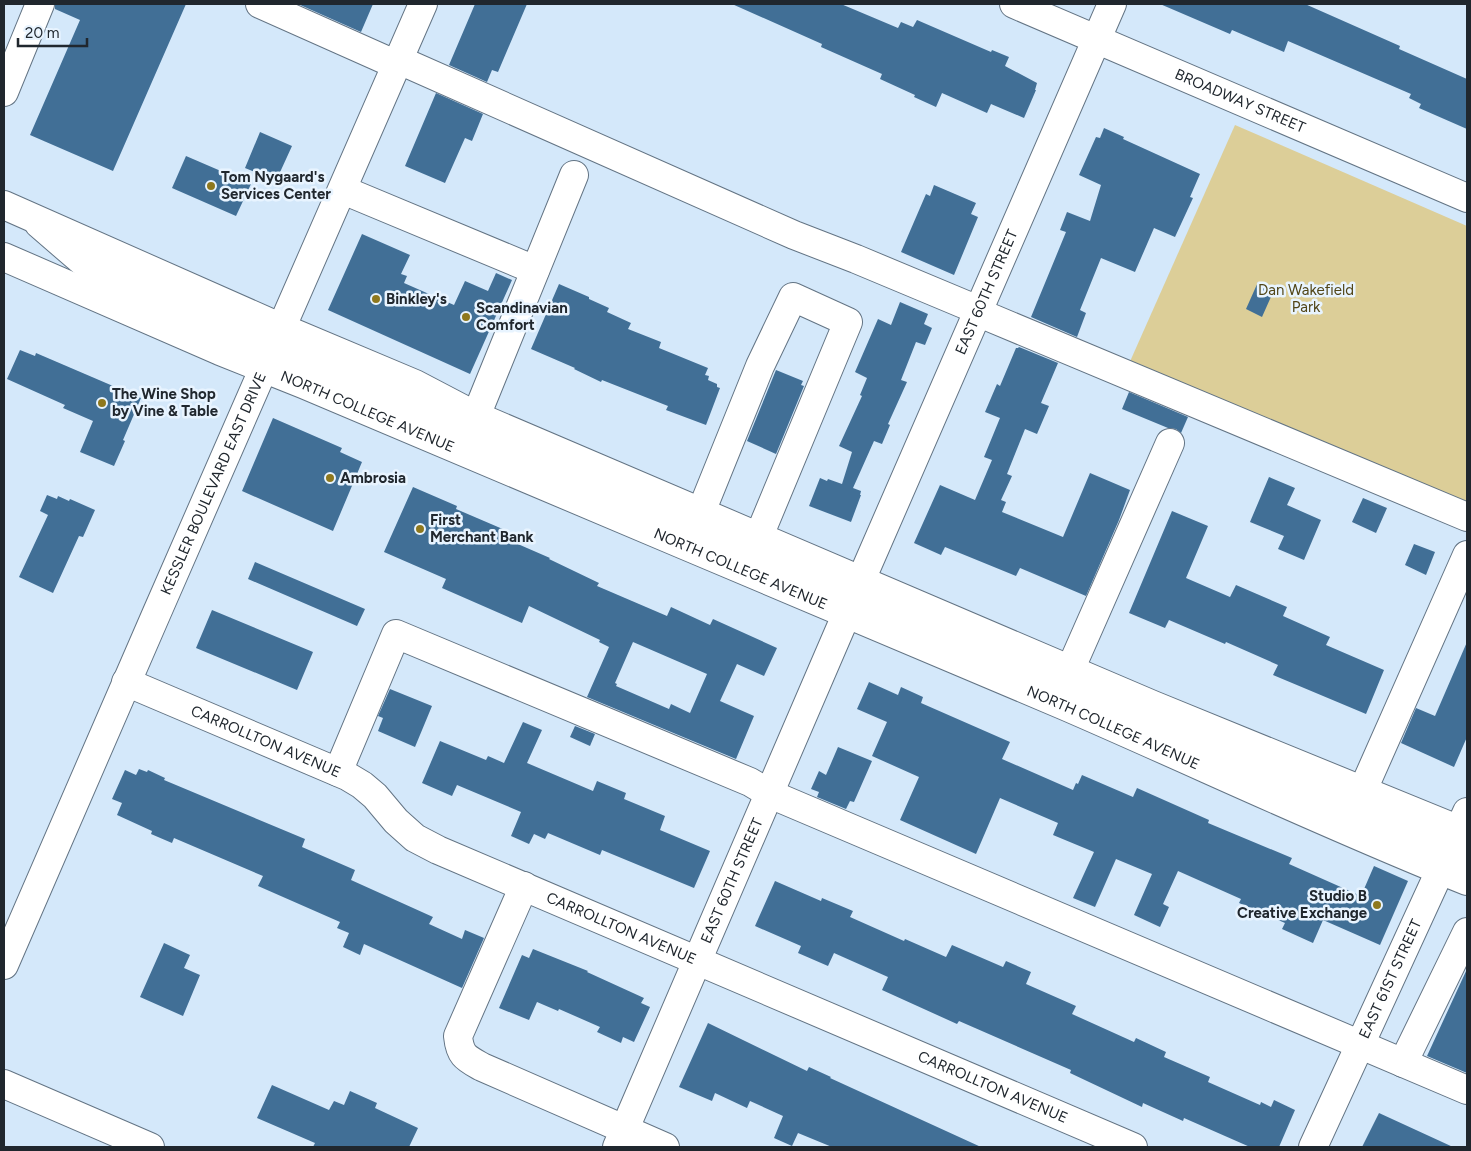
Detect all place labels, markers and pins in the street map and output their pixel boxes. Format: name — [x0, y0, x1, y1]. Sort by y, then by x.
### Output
place label: Tom Nygaard's Services Center — [221, 168, 331, 203]
marker: Tom Nygaard's Services Center — [205, 180, 217, 192]
place label: Binkley's — [386, 290, 447, 308]
marker: Binkley's — [370, 293, 382, 305]
place label: Scandinavian Comfort — [476, 299, 568, 334]
marker: Scandinavian Comfort — [460, 311, 472, 323]
place label: The Wine Shop by Vine & Table — [112, 385, 219, 420]
marker: The Wine Shop by Vine & Table — [96, 397, 108, 409]
place label: Ambrosia — [340, 469, 406, 487]
marker: Ambrosia — [324, 472, 336, 484]
place label: First Merchant Bank — [430, 511, 533, 546]
marker: First Merchant Bank — [414, 523, 426, 535]
place label: Studio B Creative Exchange — [1237, 887, 1368, 922]
marker: Studio B Creative Exchange — [1371, 899, 1383, 911]

